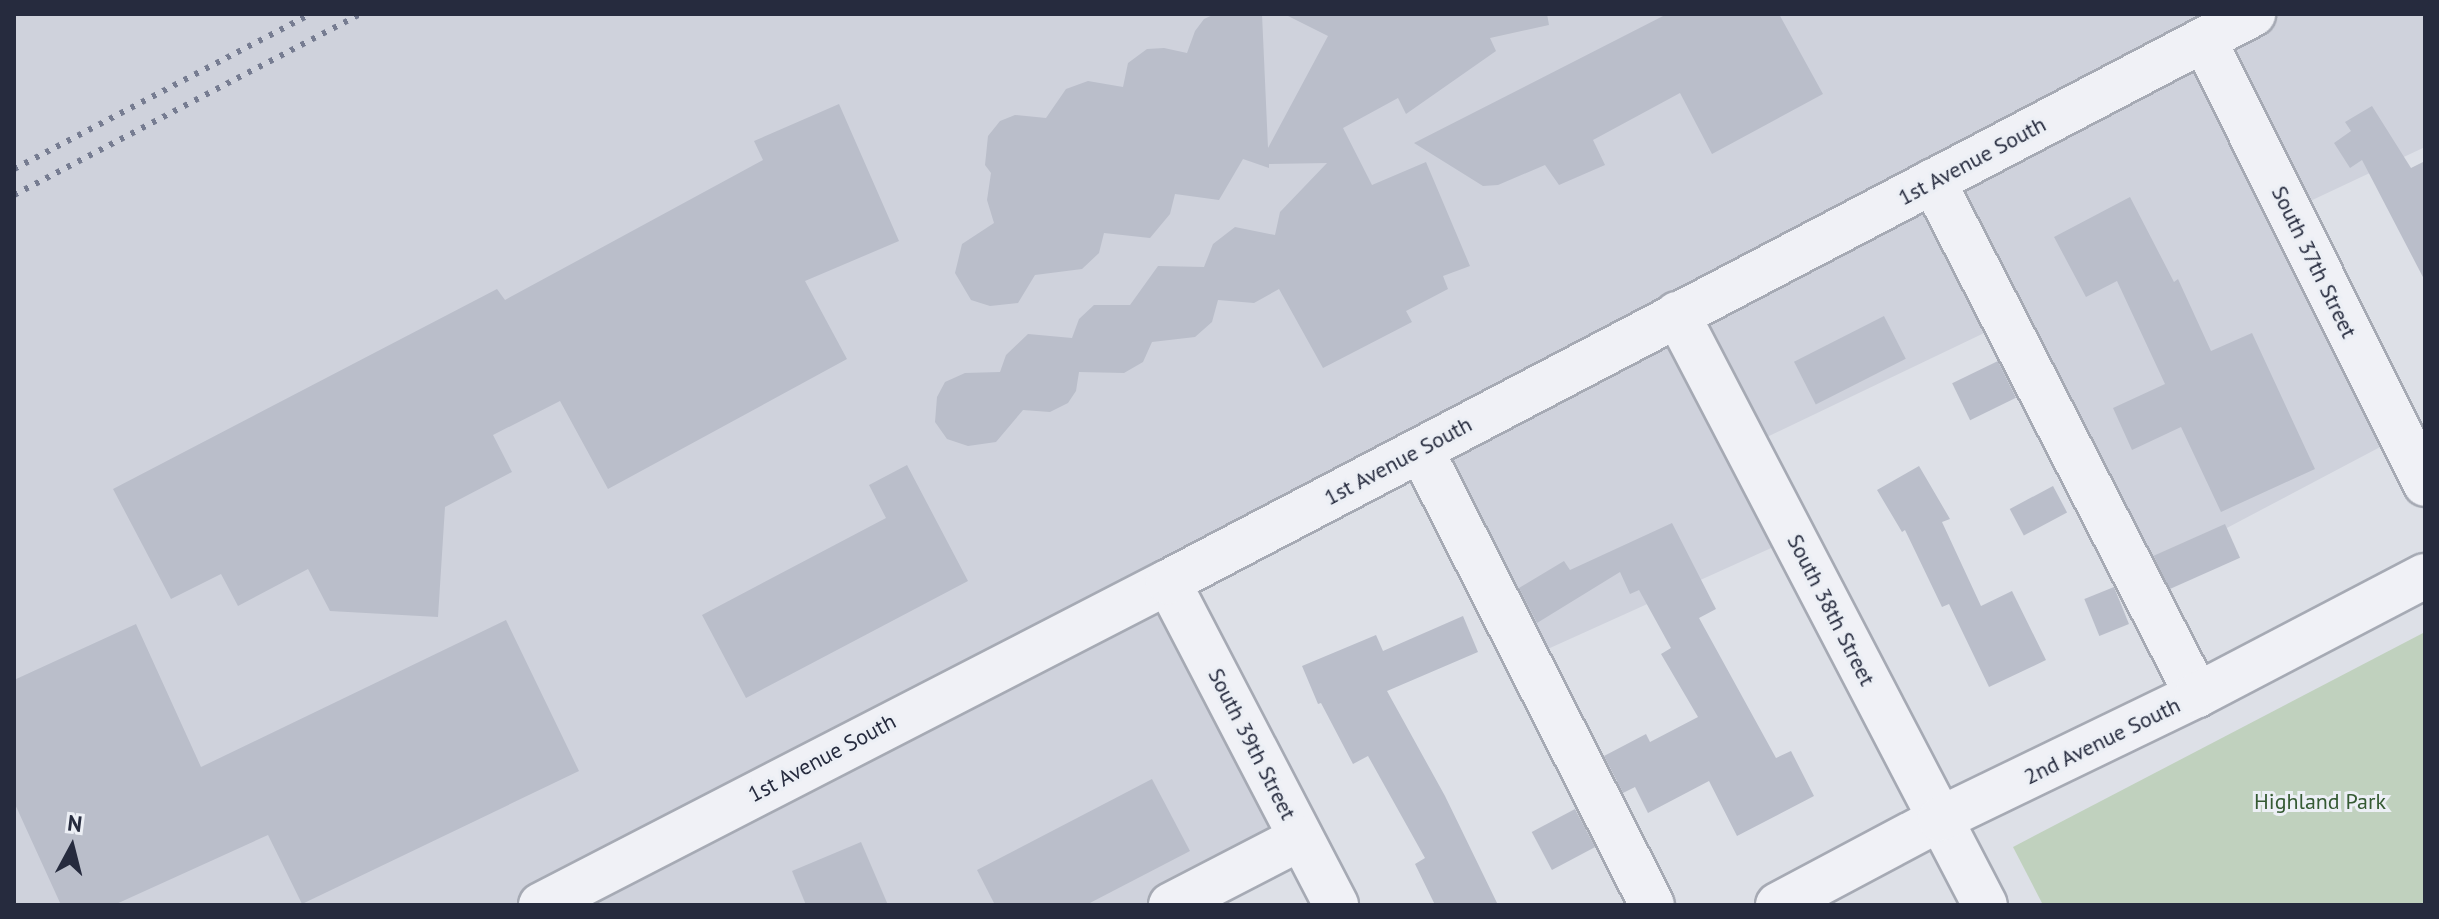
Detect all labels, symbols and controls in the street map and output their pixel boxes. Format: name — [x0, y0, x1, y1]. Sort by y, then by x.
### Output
street label: 1st Avenue South — [1893, 111, 2051, 211]
street label: South 37th Street — [2266, 182, 2362, 342]
street label: 1st Avenue South — [1319, 411, 1477, 511]
street label: South 38th Street — [1782, 530, 1880, 690]
street label: South 39th Street — [1203, 664, 1301, 824]
street label: 2nd Avenue South — [2019, 692, 2185, 790]
street label: 1st Avenue South — [743, 708, 901, 808]
park label: Highland Park — [2254, 789, 2386, 815]
north arrow — [32, 807, 112, 887]
text: N — [66, 808, 84, 838]

